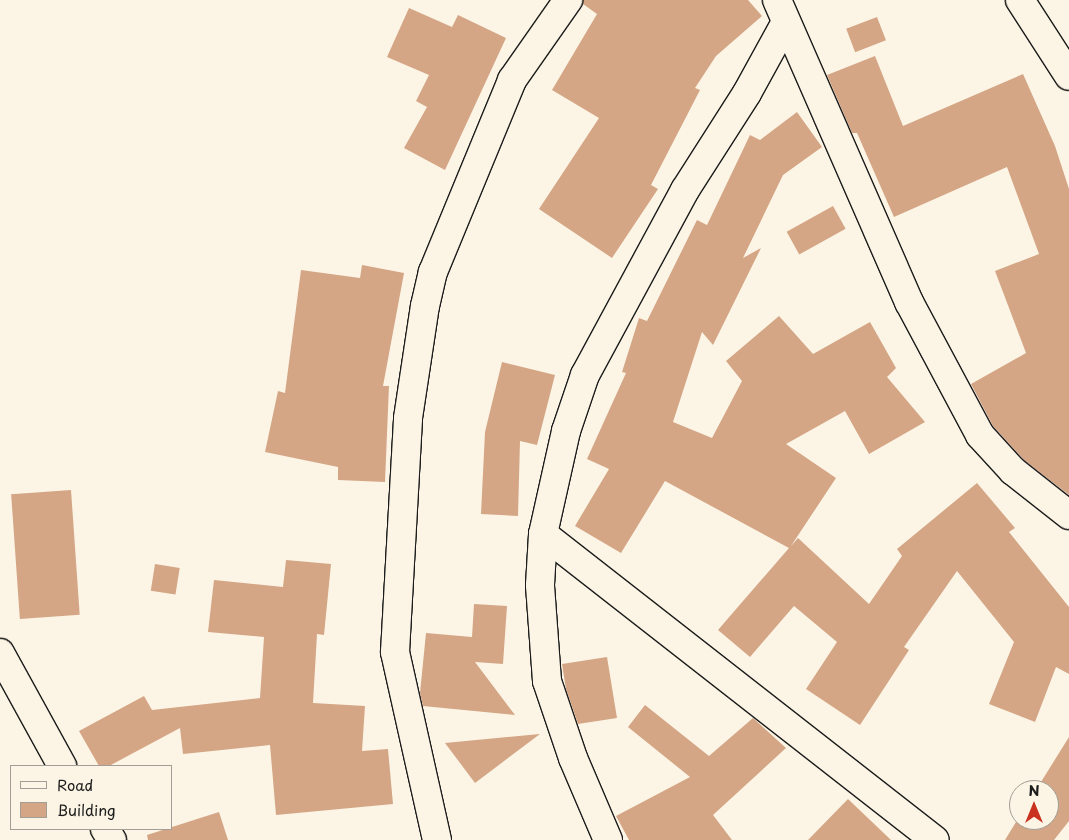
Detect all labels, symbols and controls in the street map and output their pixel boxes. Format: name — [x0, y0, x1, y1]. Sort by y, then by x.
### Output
legend — [10, 765, 172, 830]
text: Road — [57, 773, 93, 796]
north arrow — [1009, 780, 1059, 830]
text: N — [1028, 780, 1040, 801]
text: Building — [57, 798, 116, 821]

